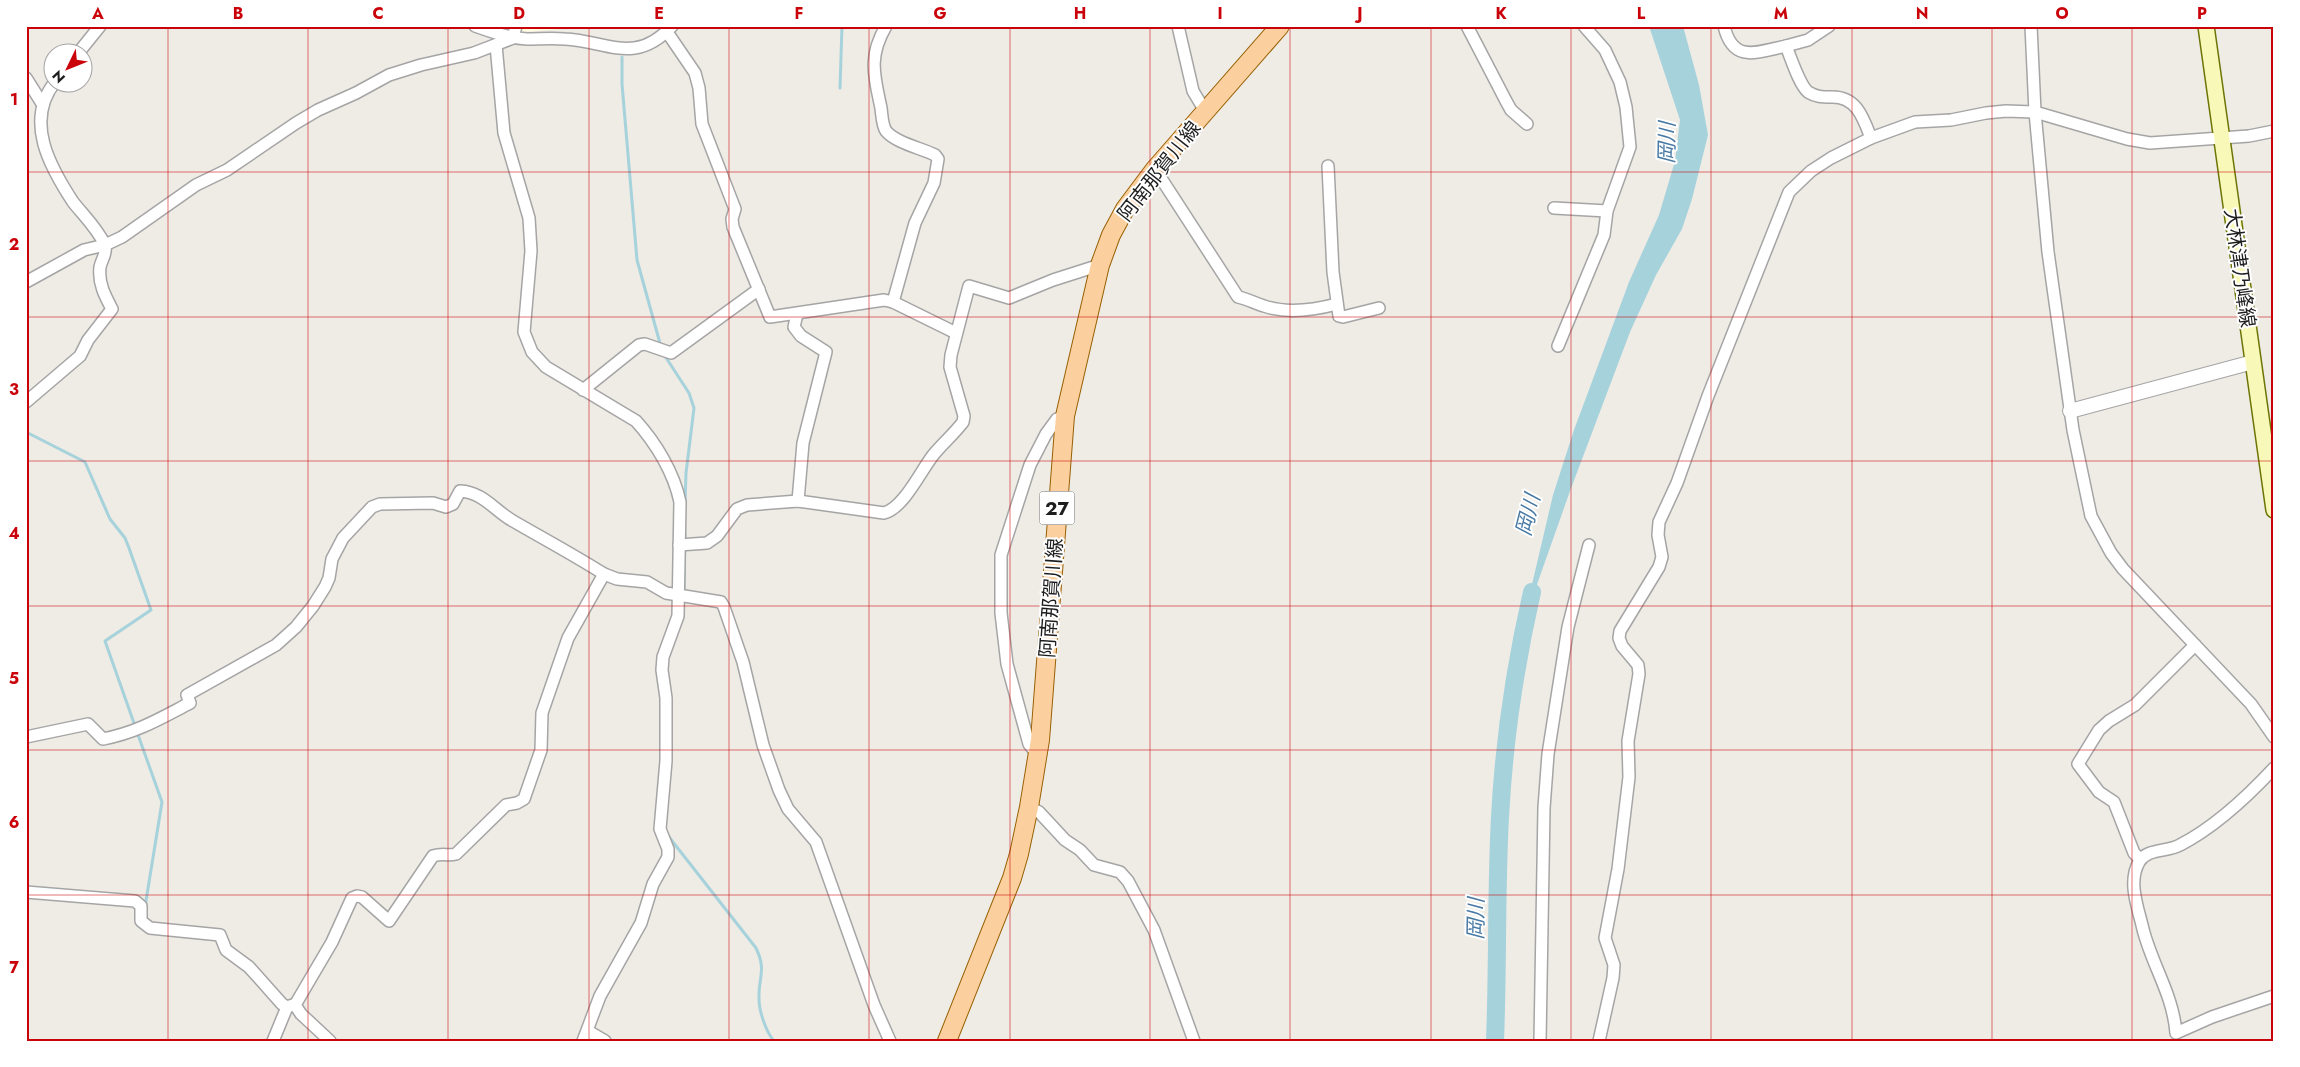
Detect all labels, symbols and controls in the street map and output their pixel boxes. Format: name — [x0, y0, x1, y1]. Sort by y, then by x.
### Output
text: A — [91, 2, 104, 25]
text: B — [233, 2, 243, 25]
text: C — [372, 2, 384, 25]
text: D — [513, 2, 525, 25]
text: E — [654, 2, 664, 25]
text: F — [795, 2, 803, 25]
text: G — [933, 2, 947, 25]
text: H — [1074, 2, 1086, 25]
text: I — [1217, 2, 1223, 25]
text: J — [1354, 2, 1363, 25]
text: K — [1495, 2, 1507, 25]
text: L — [1637, 2, 1646, 25]
text: M — [1774, 2, 1788, 25]
text: N — [1916, 2, 1928, 25]
text: O — [2055, 2, 2069, 25]
text: P — [2197, 2, 2207, 25]
north arrow — [42, 42, 92, 92]
text: N — [47, 66, 70, 88]
text: 1 — [10, 88, 18, 111]
street label: 阿南那賀川線 — [1111, 115, 1208, 228]
water label: 岡川 — [1652, 120, 1682, 164]
street label: 大林津乃峰線 — [2217, 207, 2262, 330]
text: 2 — [9, 233, 19, 256]
text: 3 — [9, 378, 19, 401]
water label: 岡川 — [1508, 489, 1548, 539]
road number: 27 — [1040, 492, 1074, 524]
text: 4 — [8, 522, 20, 545]
street label: 阿南那賀川線 — [1033, 537, 1070, 659]
text: 5 — [9, 667, 19, 690]
text: 6 — [9, 811, 19, 834]
water label: 岡川 — [1461, 896, 1491, 940]
text: 7 — [9, 956, 19, 979]

